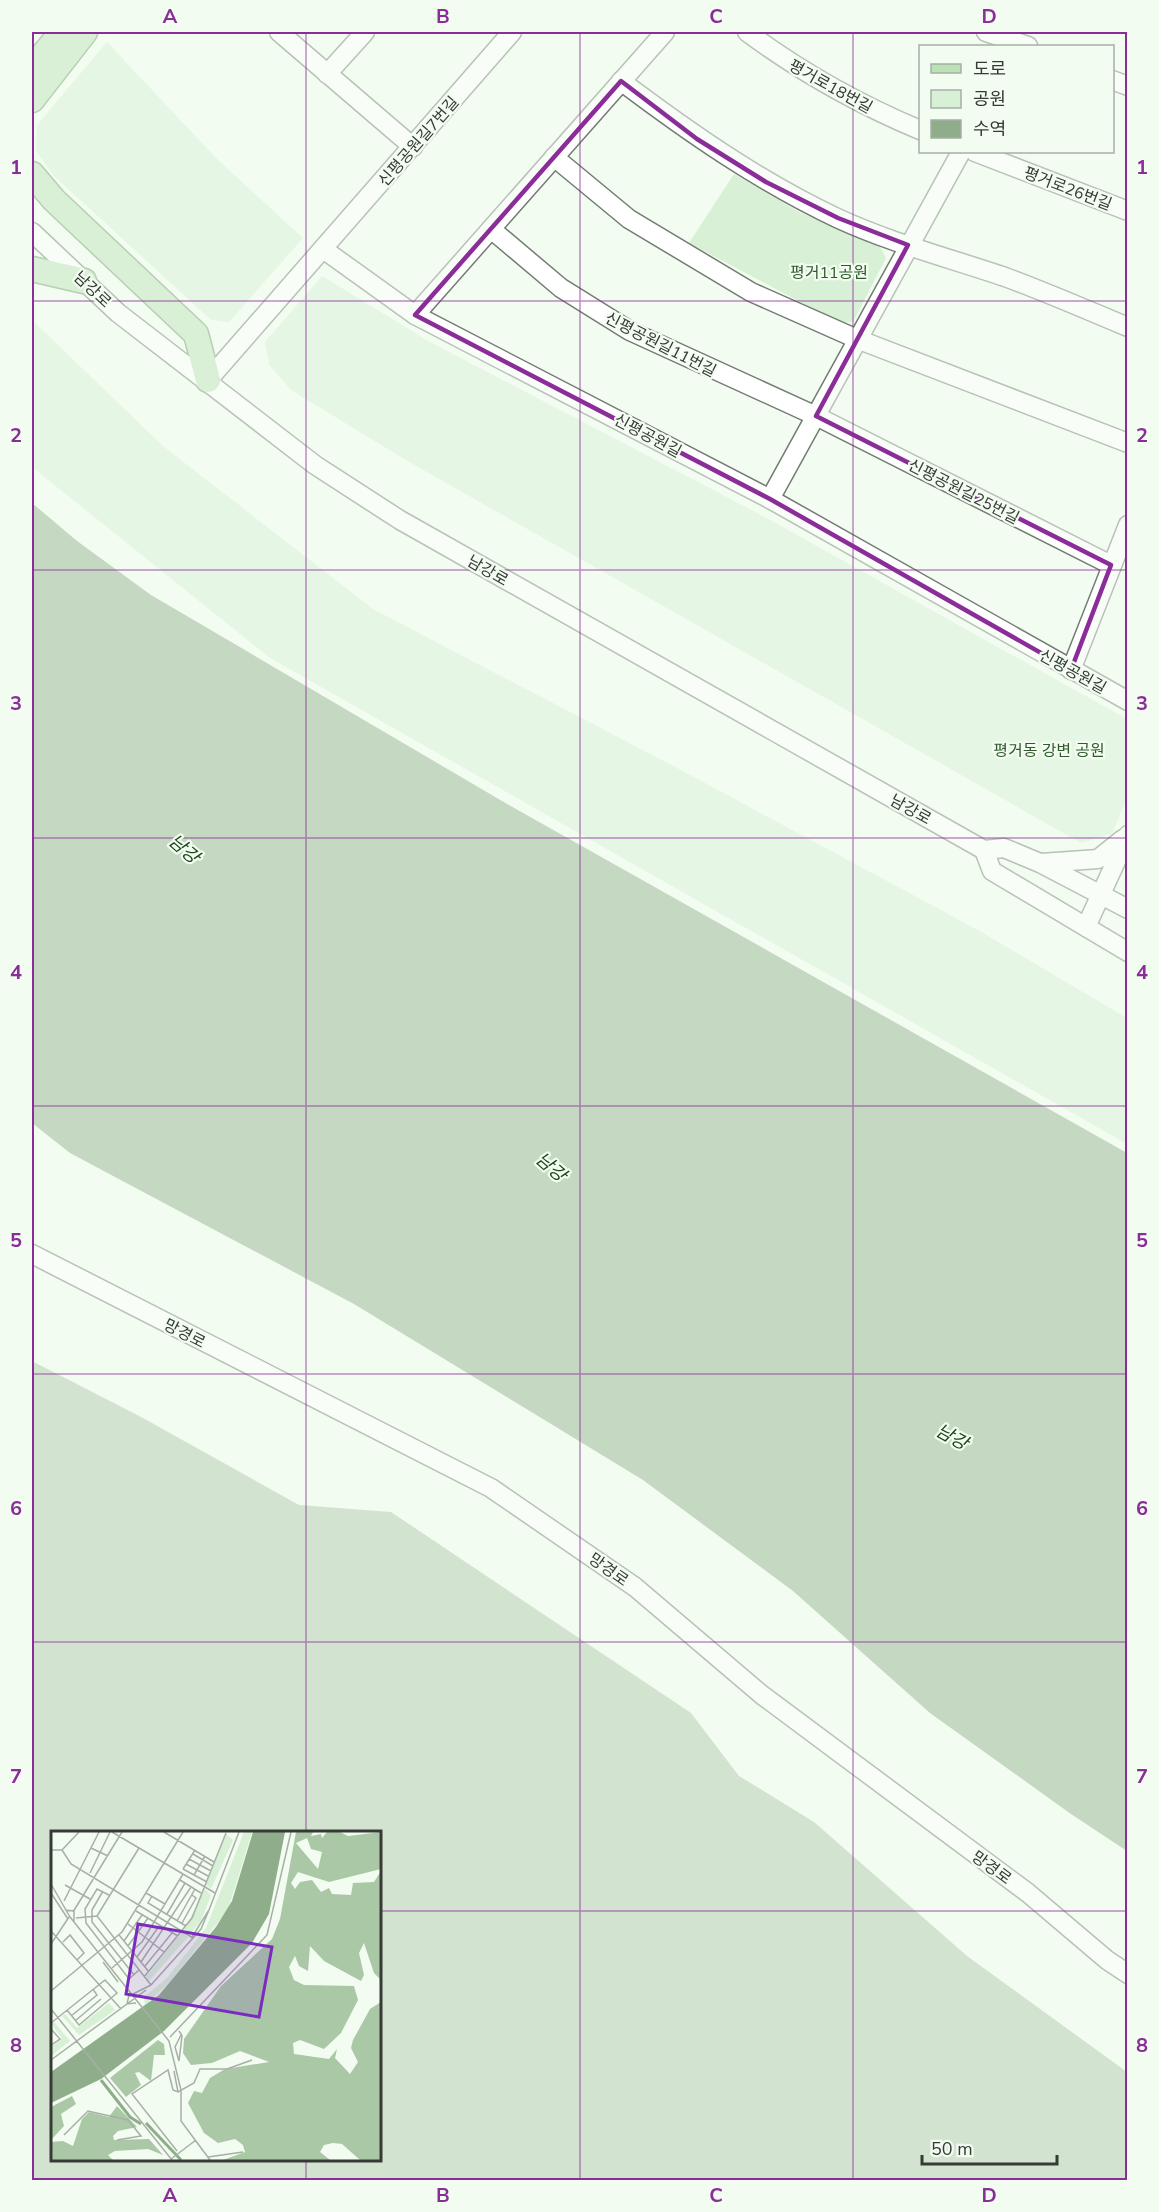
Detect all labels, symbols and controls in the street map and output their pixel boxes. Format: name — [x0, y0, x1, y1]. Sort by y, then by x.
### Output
text: A — [163, 3, 178, 30]
text: B — [436, 3, 450, 30]
text: C — [709, 3, 723, 30]
text: D — [981, 3, 997, 30]
legend — [919, 45, 1114, 153]
street label: 평거로18번길 — [785, 55, 876, 119]
text: 도로 — [973, 57, 1006, 81]
text: 공원 — [973, 87, 1006, 111]
street label: 신평공원길7번길 — [374, 92, 464, 191]
text: 수역 — [973, 117, 1006, 141]
text: 1 — [10, 154, 22, 181]
text: 1 — [1136, 154, 1148, 181]
street label: 평거로26번길 — [1020, 162, 1115, 216]
park label: 평거11공원 — [790, 262, 868, 284]
street label: 남강로 — [69, 267, 116, 313]
street label: 신평공원길11번길 — [601, 307, 720, 382]
street label: 신평공원길 — [610, 409, 685, 463]
text: 2 — [10, 422, 22, 449]
text: 2 — [1136, 422, 1148, 449]
street label: 신평공원길25번길 — [904, 454, 1023, 529]
street label: 남강로 — [463, 550, 512, 592]
street label: 신평공원길 — [1035, 644, 1110, 699]
text: 3 — [10, 690, 22, 717]
text: 3 — [1136, 690, 1148, 717]
park label: 평거동 강변 공원 — [993, 740, 1105, 762]
street label: 남강로 — [886, 790, 935, 830]
water label: 남강 — [164, 829, 206, 871]
text: 4 — [10, 959, 22, 986]
text: 4 — [1136, 959, 1148, 986]
water label: 남강 — [531, 1147, 573, 1189]
text: 5 — [10, 1227, 22, 1254]
text: 5 — [1136, 1227, 1148, 1254]
street label: 망경로 — [160, 1314, 209, 1354]
water label: 남강 — [932, 1418, 974, 1457]
text: 6 — [10, 1495, 22, 1522]
text: 6 — [1136, 1495, 1148, 1522]
street label: 망경로 — [584, 1548, 633, 1592]
text: 7 — [10, 1763, 22, 1790]
text: 7 — [1136, 1763, 1148, 1790]
inset map — [51, 1831, 381, 2161]
street label: 망경로 — [967, 1846, 1016, 1890]
text: 8 — [10, 2032, 22, 2059]
text: 8 — [1136, 2032, 1148, 2059]
scale bar — [922, 2128, 1057, 2166]
text: 50 m — [931, 2137, 973, 2161]
text: A — [163, 2182, 178, 2209]
text: B — [436, 2182, 450, 2209]
text: C — [709, 2182, 723, 2209]
text: D — [981, 2182, 997, 2209]

